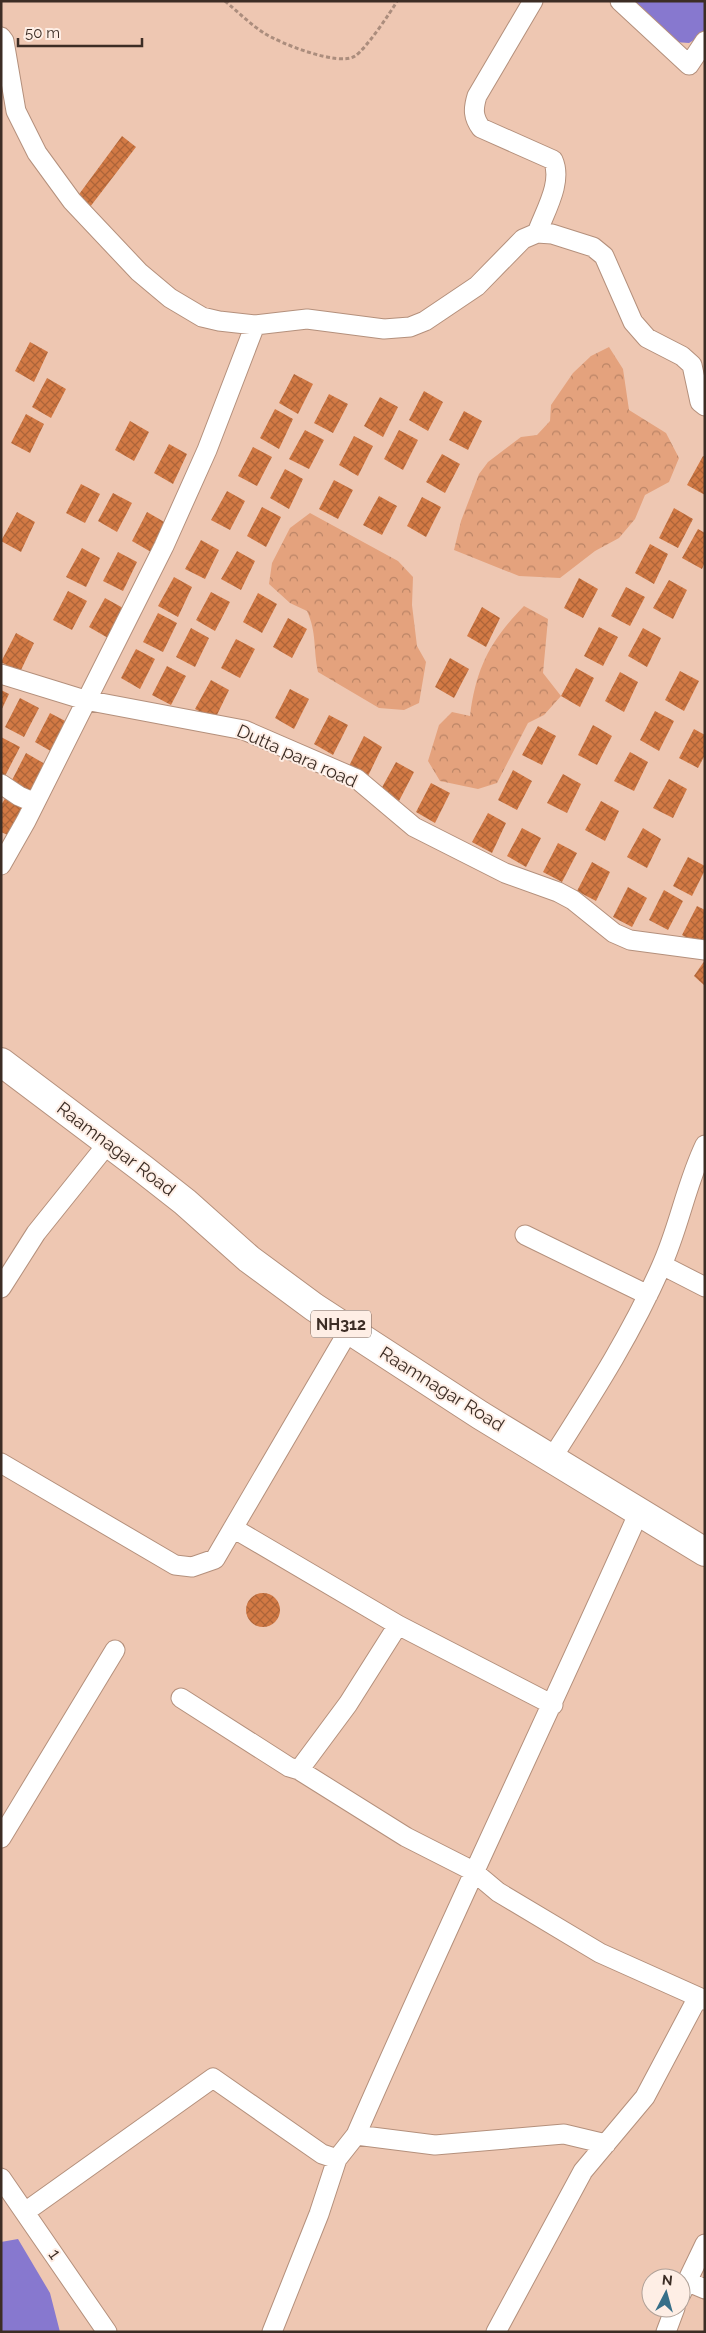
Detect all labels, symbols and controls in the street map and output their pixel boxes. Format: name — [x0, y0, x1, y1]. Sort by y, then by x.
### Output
scale bar — [18, 15, 141, 47]
text: 50 m — [25, 24, 60, 42]
street label: Dutta para road — [234, 720, 361, 791]
street label: Raamnagar Road — [53, 1097, 180, 1200]
road number: NH312 — [311, 1310, 371, 1338]
street label: Raamnagar Road — [376, 1342, 508, 1435]
street label: 1 — [45, 2245, 66, 2263]
north arrow — [641, 2268, 691, 2318]
text: N — [661, 2272, 674, 2289]

